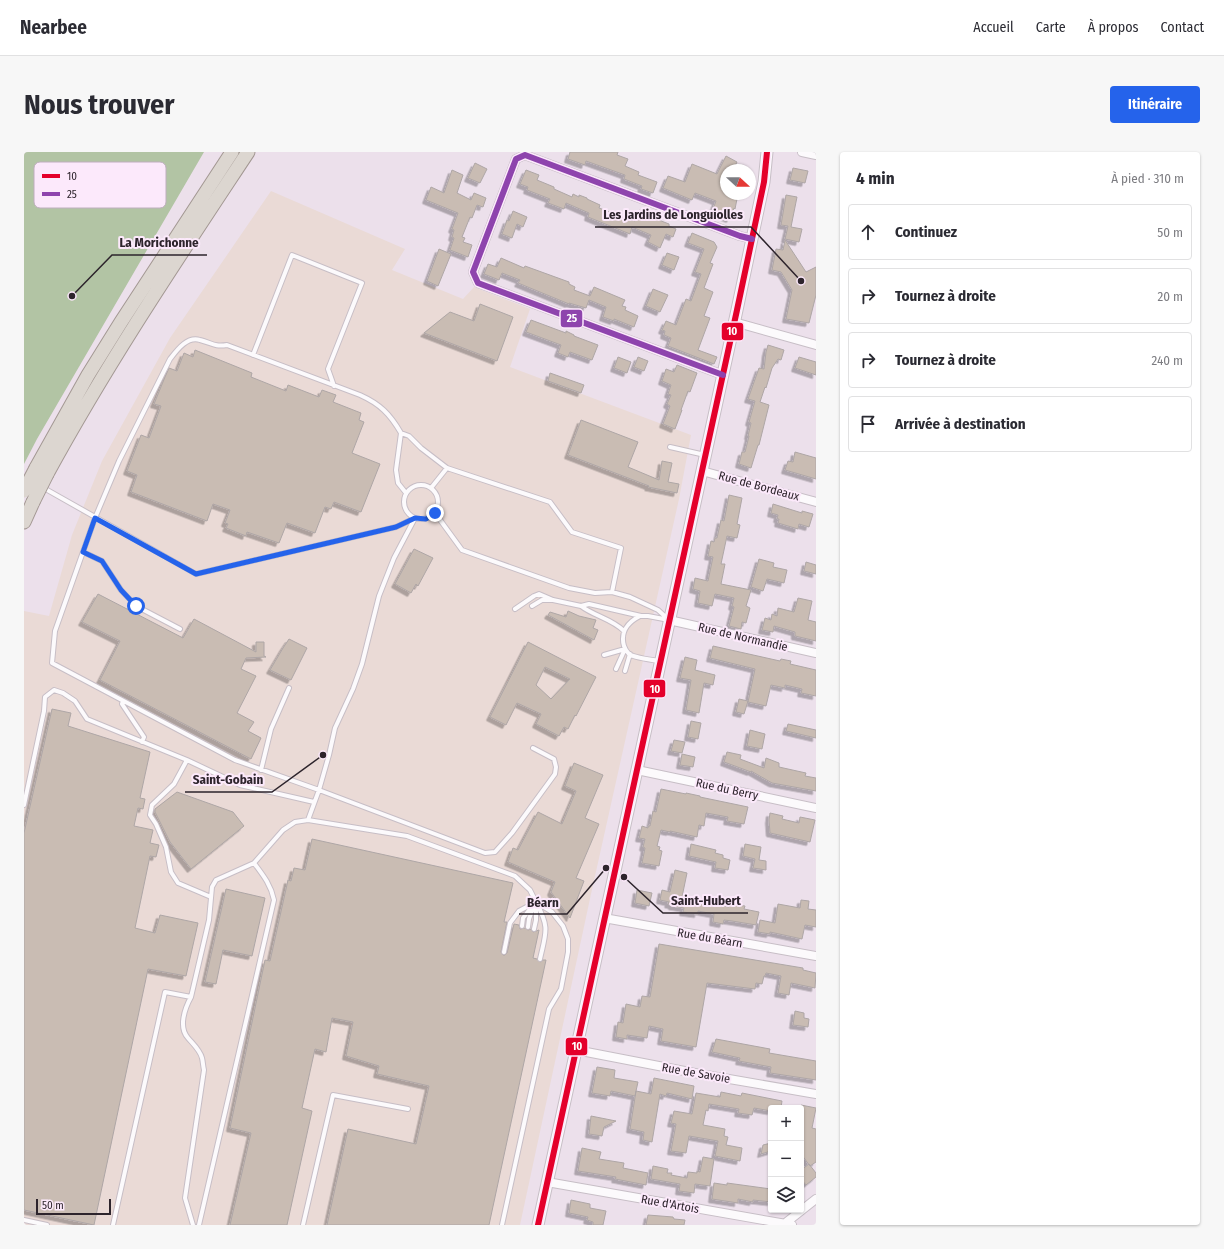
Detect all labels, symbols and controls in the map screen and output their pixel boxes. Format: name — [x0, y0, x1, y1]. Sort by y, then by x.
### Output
text: Nearbee — [20, 16, 87, 39]
text: Accueil — [973, 19, 1014, 36]
text: Carte — [1036, 19, 1066, 36]
text: À propos — [1088, 19, 1139, 36]
text: Contact — [1161, 19, 1204, 36]
button: Itinéraire — [1110, 86, 1200, 123]
text: Nous trouver — [24, 88, 175, 121]
legend — [34, 162, 166, 208]
north arrow — [720, 164, 756, 200]
text: 4 min — [856, 168, 895, 189]
text: 10 — [67, 170, 77, 183]
text: À pied · 310 m — [1111, 171, 1184, 186]
text: 25 — [67, 188, 77, 201]
callout: Les Jardins de Longuiolles — [595, 202, 751, 227]
text: Les Jardins de Longuiolles — [603, 207, 743, 222]
icon: ahead — [857, 221, 879, 243]
text: Continuez — [895, 223, 957, 241]
text: 50 m — [1157, 225, 1183, 240]
callout: La Morichonne — [112, 230, 207, 255]
text: La Morichonne — [119, 235, 199, 250]
icon: right — [857, 285, 879, 307]
text: Tournez à droite — [895, 287, 996, 305]
text: 20 m — [1157, 289, 1183, 304]
line badge: 25 — [560, 309, 583, 328]
text: 25 — [566, 312, 578, 325]
line badge: 10 — [721, 322, 744, 341]
text: 10 — [727, 325, 737, 338]
icon: right — [857, 349, 879, 371]
text: Tournez à droite — [895, 351, 996, 369]
text: 240 m — [1151, 353, 1183, 368]
icon: arrive — [857, 413, 879, 435]
text: Arrivée à destination — [895, 415, 1026, 433]
street label: Rue de Bordeaux — [717, 468, 802, 504]
route end — [426, 504, 444, 522]
route start — [127, 597, 145, 615]
street label: Rue de Normandie — [697, 620, 789, 654]
line badge: 10 — [643, 679, 666, 698]
text: 10 — [650, 683, 660, 696]
callout: Saint-Gobain — [185, 767, 272, 792]
text: Saint-Gobain — [193, 772, 263, 787]
street label: Rue du Berry — [695, 776, 760, 803]
callout: Saint-Hubert — [663, 888, 748, 913]
callout: Béarn — [519, 889, 567, 914]
text: Saint-Hubert — [671, 893, 741, 908]
text: Béarn — [527, 895, 559, 910]
street label: Rue du Béarn — [676, 925, 744, 951]
line badge: 10 — [565, 1037, 588, 1056]
text: 10 — [572, 1040, 582, 1053]
street label: Rue de Savoie — [661, 1060, 731, 1086]
map controls — [768, 1105, 804, 1213]
button: + — [768, 1105, 804, 1141]
button: − — [768, 1141, 804, 1177]
button: layers — [768, 1177, 804, 1213]
street label: Rue d'Artois — [640, 1192, 700, 1216]
scale bar — [36, 1197, 111, 1216]
text: 50 m — [42, 1199, 64, 1212]

